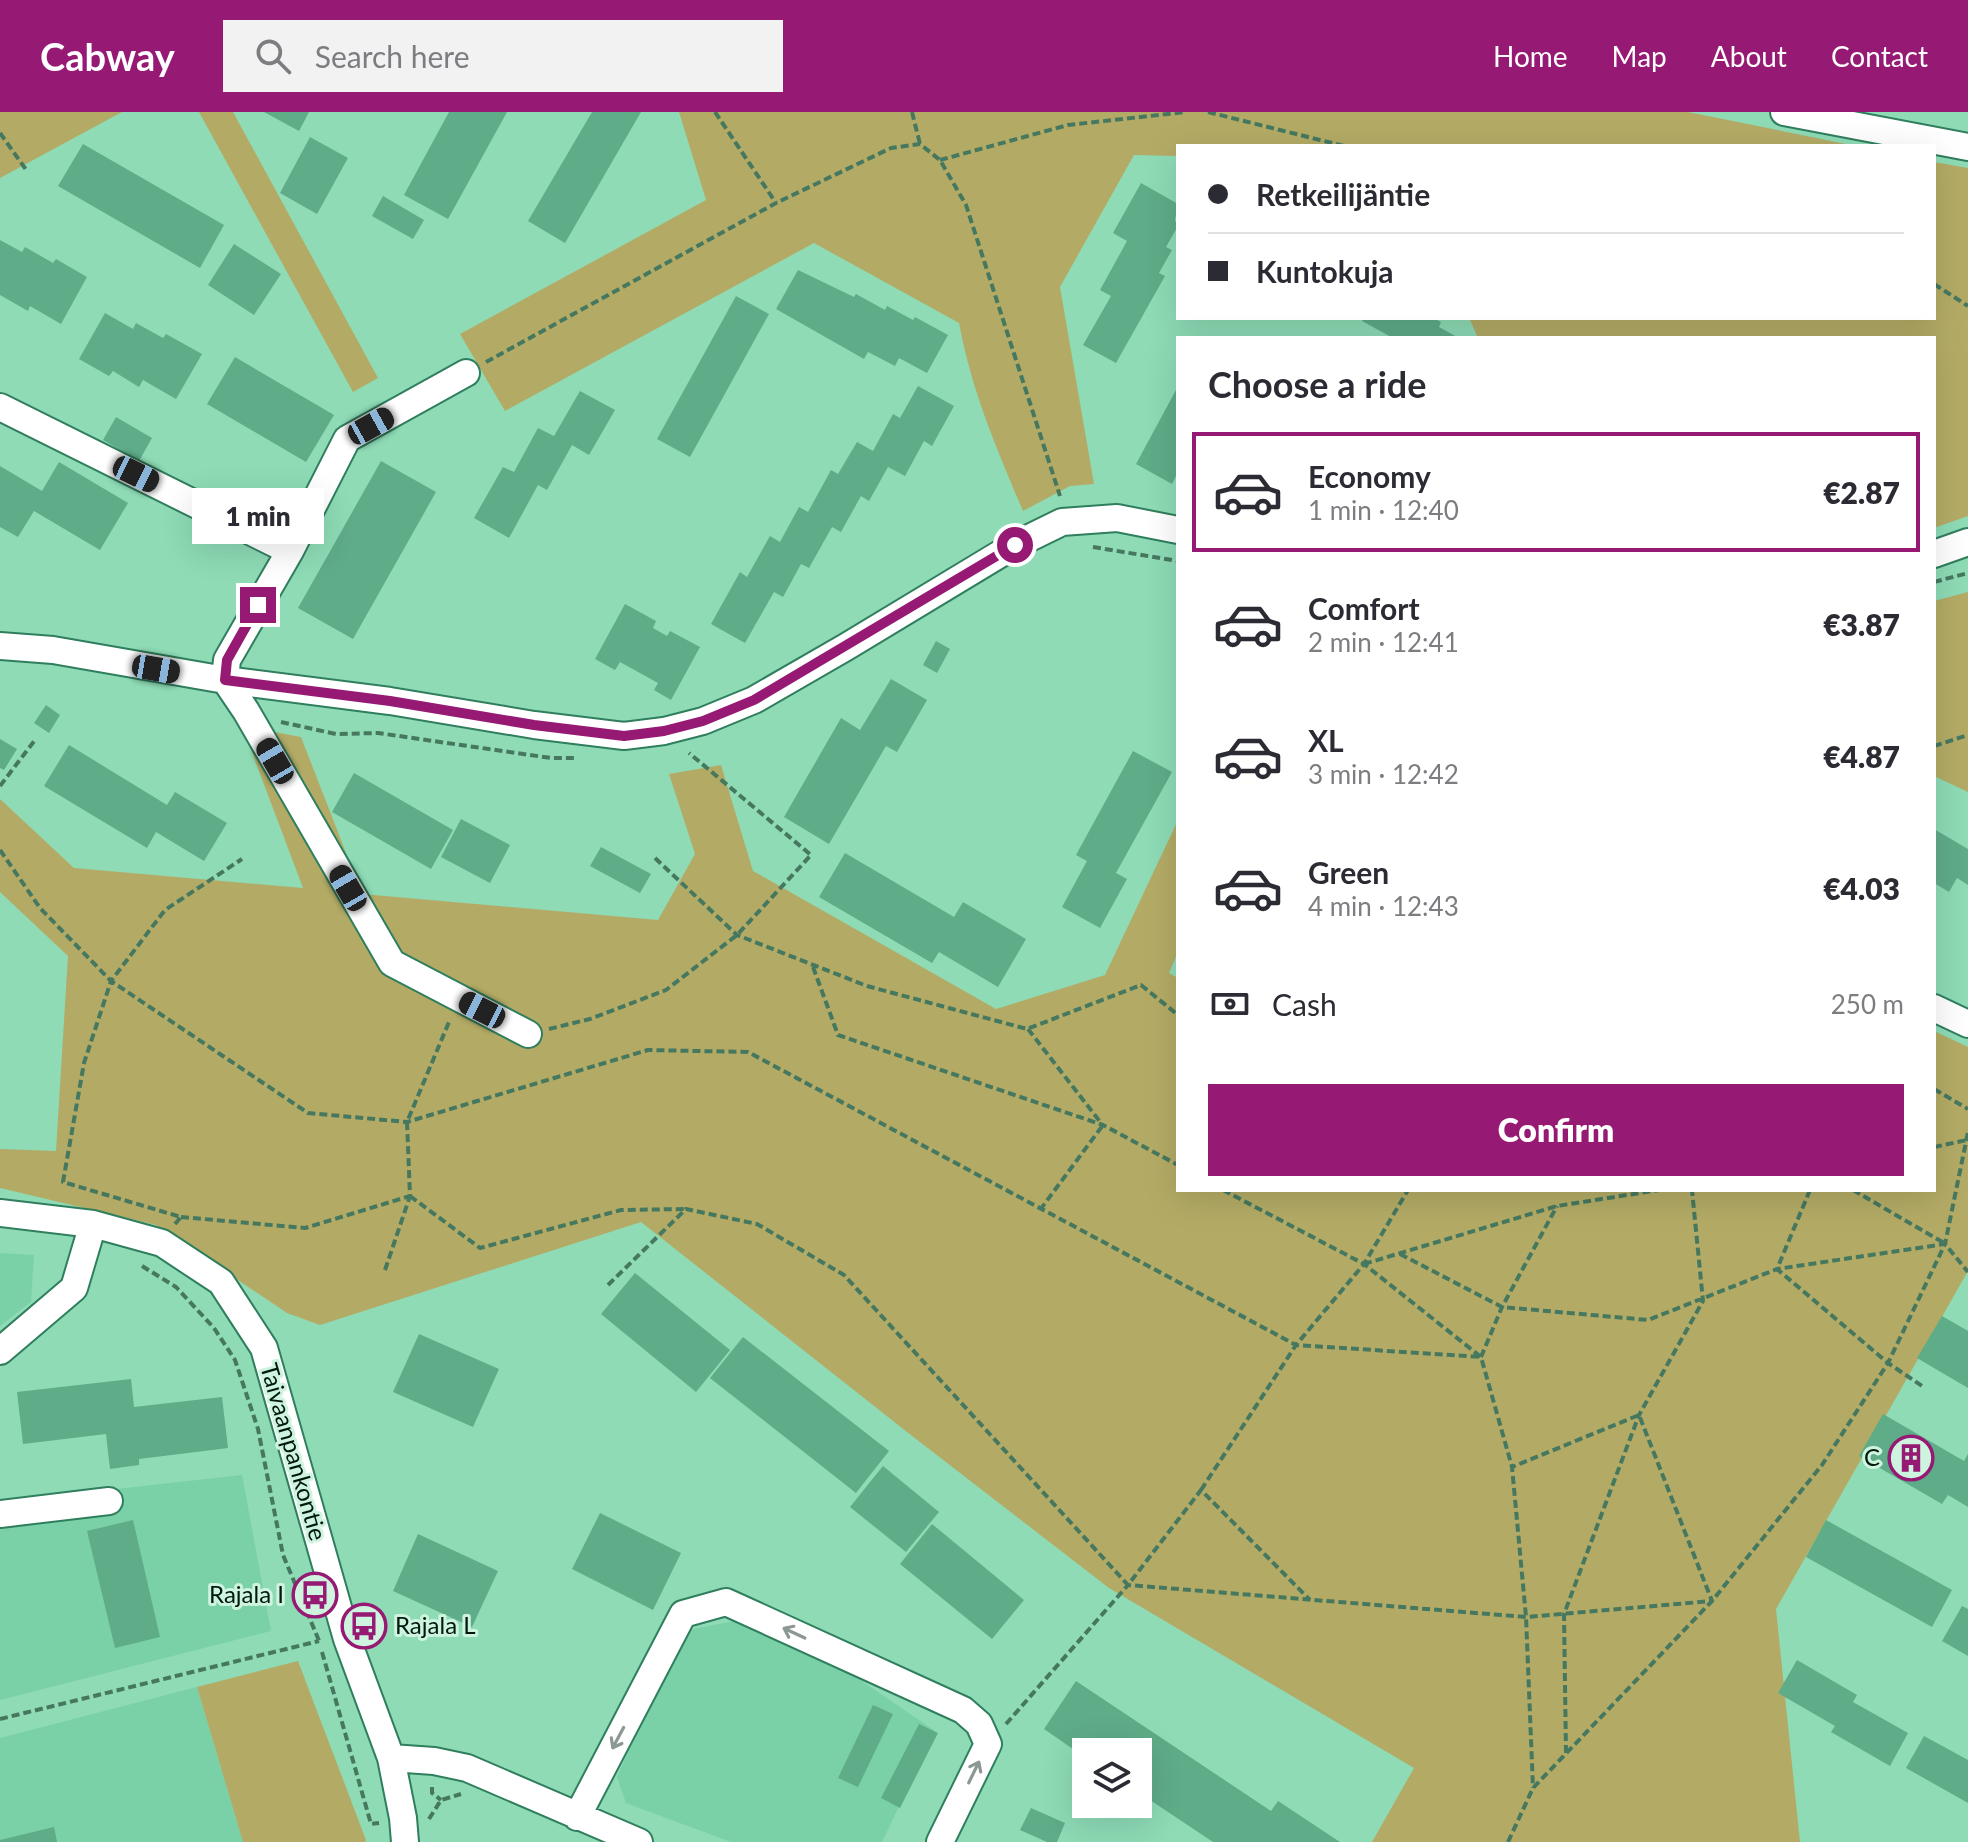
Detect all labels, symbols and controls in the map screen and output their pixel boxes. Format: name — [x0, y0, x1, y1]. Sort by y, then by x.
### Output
search box — [223, 20, 783, 92]
text: Cabway — [40, 33, 175, 79]
icon: search — [251, 34, 295, 78]
text: Search here — [315, 38, 470, 74]
text: Home — [1493, 39, 1568, 73]
text: Map — [1612, 39, 1667, 73]
text: About — [1711, 39, 1787, 73]
text: Contact — [1831, 39, 1928, 73]
text: Retkeilijäntie — [1256, 176, 1430, 212]
text: Kuntokuja — [1256, 253, 1394, 289]
text: Choose a ride — [1208, 362, 1427, 406]
car — [344, 404, 398, 448]
car — [109, 453, 163, 495]
icon: car — [1212, 456, 1284, 528]
text: Economy — [1308, 458, 1431, 494]
text: €2.87 — [1823, 474, 1900, 510]
callout: 1 min — [192, 489, 324, 545]
text: 1 min · 12:40 — [1308, 494, 1459, 526]
text: 1 min — [226, 500, 290, 532]
route start — [997, 527, 1033, 563]
route end — [240, 587, 276, 623]
icon: car — [1212, 588, 1284, 660]
text: Comfort — [1308, 590, 1420, 626]
text: €3.87 — [1823, 606, 1900, 642]
text: 2 min · 12:41 — [1308, 626, 1459, 658]
car — [130, 653, 182, 685]
icon: car — [1212, 720, 1284, 792]
text: XL — [1308, 722, 1344, 758]
car — [253, 734, 297, 788]
text: €4.87 — [1823, 738, 1900, 774]
text: 3 min · 12:42 — [1308, 758, 1459, 790]
icon: car — [1212, 852, 1284, 924]
text: Green — [1308, 854, 1389, 890]
car — [326, 861, 370, 915]
text: €4.03 — [1823, 870, 1900, 906]
text: 4 min · 12:43 — [1308, 890, 1459, 922]
icon: cash — [1208, 982, 1252, 1026]
text: Cash — [1272, 986, 1337, 1022]
car — [455, 988, 509, 1032]
text: 250 m — [1831, 988, 1904, 1020]
button: Confirm — [1208, 1084, 1904, 1176]
street label: Taivaanpankontie — [255, 1360, 334, 1544]
building icon: C — [1887, 1434, 1935, 1482]
place label: C — [1864, 1442, 1880, 1471]
bus stop icon: Rajala I — [291, 1571, 339, 1619]
place label: Rajala I — [209, 1579, 284, 1608]
bus stop icon: Rajala L — [340, 1602, 388, 1650]
place label: Rajala L — [395, 1610, 476, 1639]
one-way arrow — [782, 1625, 806, 1640]
one-way arrow — [609, 1726, 625, 1750]
map controls — [1072, 1738, 1152, 1818]
button: layers — [1072, 1738, 1152, 1818]
one-way arrow — [967, 1760, 982, 1784]

